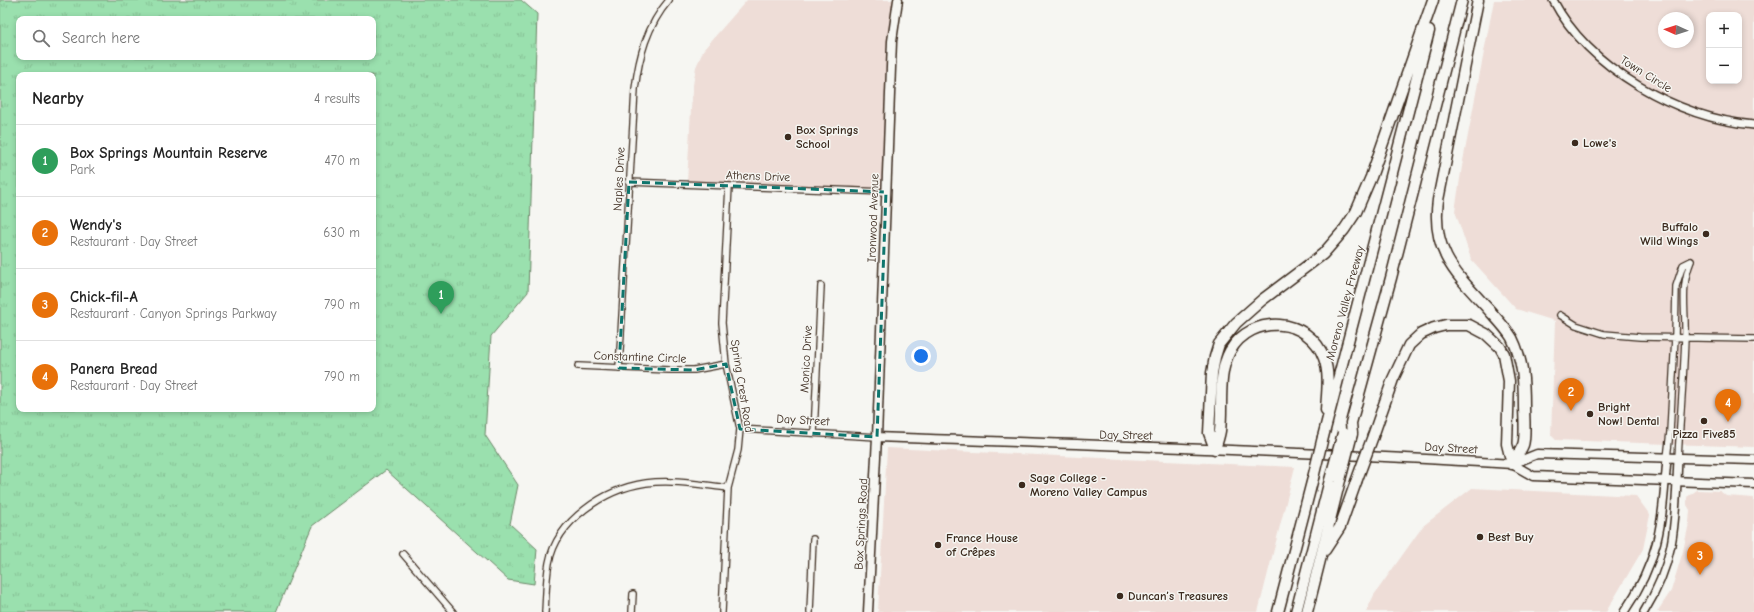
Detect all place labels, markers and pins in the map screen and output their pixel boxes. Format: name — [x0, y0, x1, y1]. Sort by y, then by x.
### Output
place label: Box Springs School — [796, 123, 858, 151]
marker: Box Springs School — [783, 132, 793, 142]
place label: Lowe's — [1583, 136, 1616, 150]
marker: Lowe's — [1570, 138, 1580, 148]
place label: Buffalo Wild Wings — [1640, 220, 1698, 248]
marker: Buffalo Wild Wings — [1701, 229, 1711, 239]
pin: 1 — [428, 281, 454, 314]
pin: 2 — [1558, 378, 1584, 411]
pin: 4 — [1715, 389, 1741, 422]
place label: Bright Now! Dental — [1598, 400, 1659, 428]
marker: Bright Now! Dental — [1585, 409, 1595, 419]
marker: Pizza Five85 — [1699, 416, 1709, 426]
place label: Pizza Five85 — [1672, 427, 1736, 441]
place label: Sage College - Moreno Valley Campus — [1030, 471, 1147, 499]
marker: Sage College - Moreno Valley Campus — [1017, 480, 1027, 490]
place label: Best Buy — [1488, 530, 1534, 544]
place label: France House of Crêpes — [946, 531, 1018, 559]
marker: Best Buy — [1475, 532, 1485, 542]
marker: France House of Crêpes — [933, 540, 943, 550]
pin: 3 — [1687, 542, 1713, 575]
place label: Duncan’s Treasures — [1128, 589, 1228, 603]
marker: Duncan’s Treasures — [1115, 591, 1125, 601]

